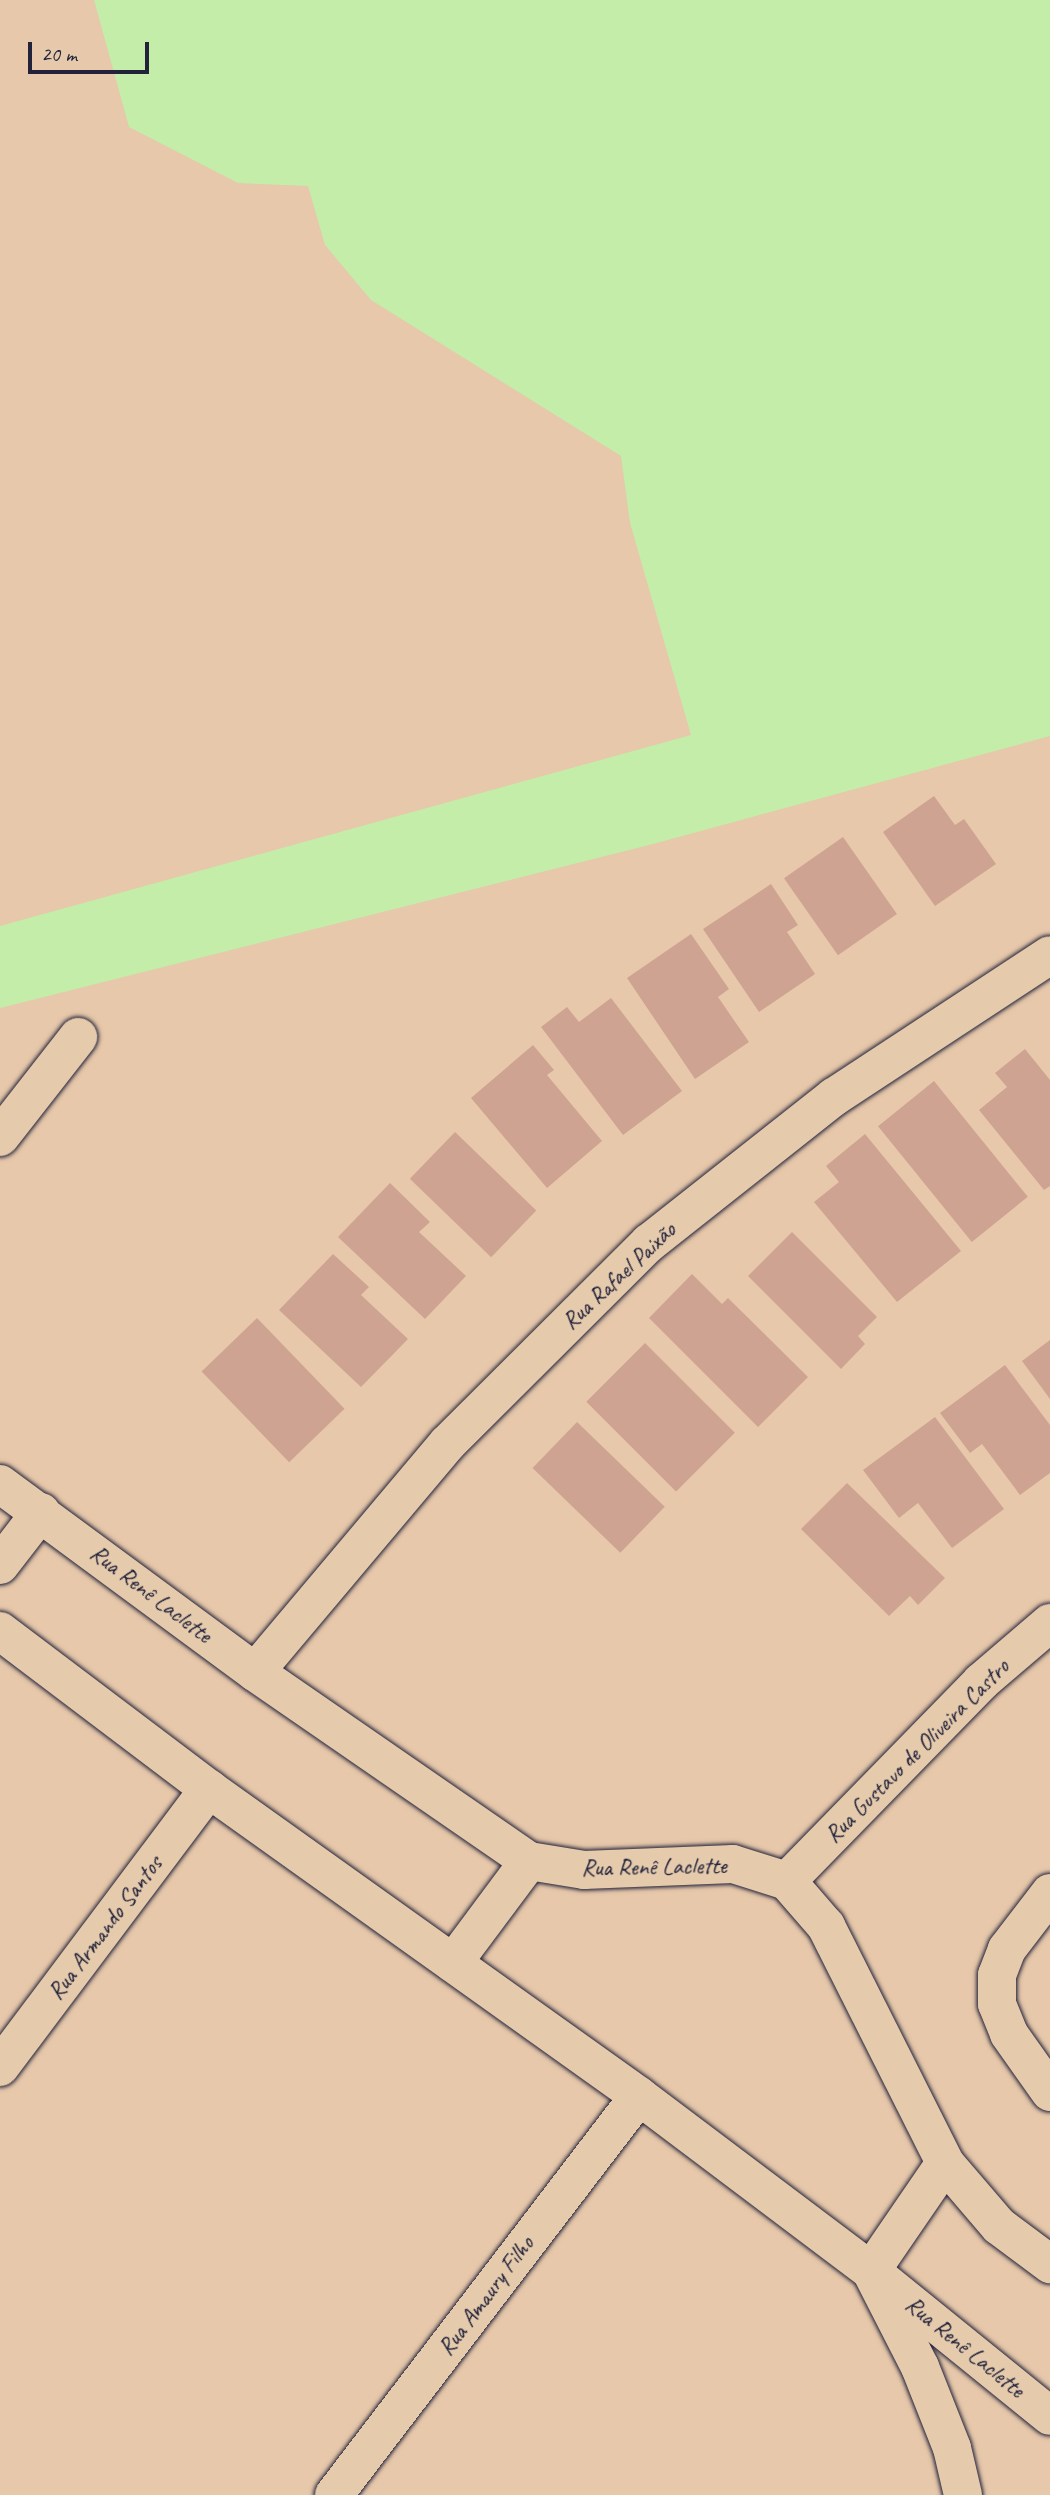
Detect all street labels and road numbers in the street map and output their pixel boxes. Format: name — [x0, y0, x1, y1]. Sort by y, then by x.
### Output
street label: Rua Rafael Paixão — [556, 1216, 682, 1336]
street label: Rua Renê Laclette — [84, 1539, 218, 1649]
street label: Rua Gustavo de Oliveira Castro — [819, 1653, 1015, 1849]
street label: Rua Armando Santos — [41, 1850, 169, 2006]
street label: Rua Renê Laclette — [581, 1851, 727, 1883]
street label: Rua Amaury Filho — [431, 2230, 541, 2362]
street label: Rua Renê Laclette — [899, 2290, 1031, 2404]

